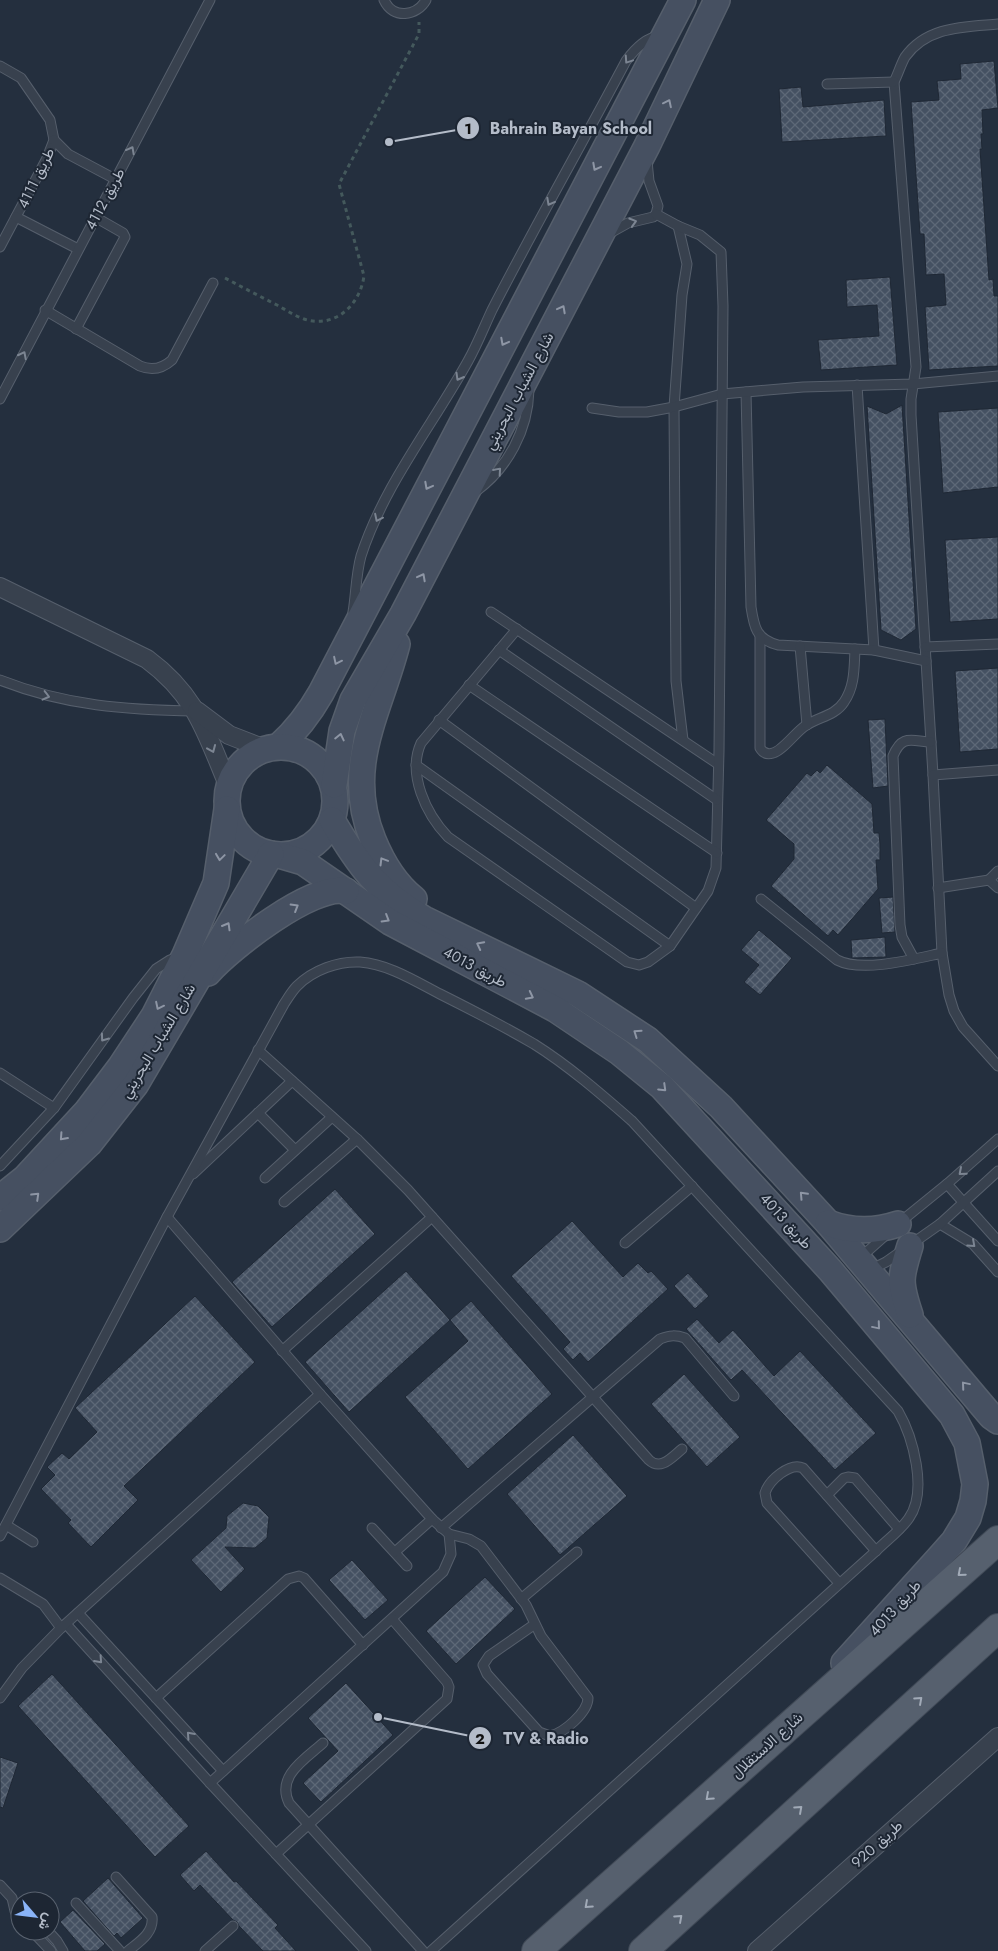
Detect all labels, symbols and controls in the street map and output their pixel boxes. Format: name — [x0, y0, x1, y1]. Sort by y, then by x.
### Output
one-way arrow — [624, 54, 634, 63]
one-way arrow — [662, 99, 672, 108]
callout: Bahrain Bayan School — [455, 113, 662, 144]
text: Bahrain Bayan School — [490, 117, 652, 140]
text: 1 — [464, 118, 472, 140]
street label: طريق 4111 — [12, 144, 60, 212]
one-way arrow — [125, 146, 135, 155]
one-way arrow — [592, 162, 602, 171]
street label: طريق 4112 — [80, 164, 131, 234]
one-way arrow — [546, 197, 556, 206]
one-way arrow — [628, 217, 637, 227]
one-way arrow — [556, 306, 566, 315]
street label: شارع الشباب البحريني — [479, 328, 561, 455]
one-way arrow — [500, 337, 510, 346]
one-way arrow — [16, 352, 26, 361]
one-way arrow — [455, 372, 465, 381]
one-way arrow — [492, 468, 501, 477]
one-way arrow — [424, 481, 434, 490]
one-way arrow — [373, 513, 384, 522]
one-way arrow — [416, 574, 426, 583]
one-way arrow — [333, 656, 343, 665]
one-way arrow — [42, 690, 51, 701]
one-way arrow — [334, 733, 345, 742]
one-way arrow — [206, 744, 217, 753]
one-way arrow — [215, 853, 226, 861]
one-way arrow — [380, 858, 390, 867]
one-way arrow — [289, 904, 298, 914]
one-way arrow — [381, 913, 390, 923]
one-way arrow — [221, 922, 231, 931]
street label: طريق 4013 — [439, 941, 511, 993]
one-way arrow — [476, 941, 485, 951]
street label: شارع الشباب البحريني — [115, 979, 203, 1104]
one-way arrow — [524, 990, 533, 1000]
one-way arrow — [155, 1001, 165, 1010]
one-way arrow — [633, 1030, 643, 1039]
one-way arrow — [101, 1032, 110, 1042]
one-way arrow — [657, 1082, 666, 1091]
one-way arrow — [60, 1132, 69, 1141]
one-way arrow — [958, 1166, 967, 1175]
street label: طريق 4013 — [755, 1188, 817, 1254]
one-way arrow — [800, 1192, 809, 1201]
one-way arrow — [30, 1193, 39, 1202]
one-way arrow — [967, 1239, 976, 1248]
one-way arrow — [871, 1320, 880, 1329]
one-way arrow — [962, 1382, 971, 1391]
one-way arrow — [958, 1567, 967, 1576]
street label: طريق 4013 — [864, 1575, 926, 1641]
one-way arrow — [93, 1655, 102, 1664]
one-way arrow — [914, 1696, 923, 1705]
street label: شارع الاستقلال — [726, 1706, 808, 1783]
callout: TV & Radio — [468, 1723, 598, 1754]
text: TV & Radio — [503, 1727, 589, 1750]
text: 2 — [475, 1728, 485, 1750]
one-way arrow — [187, 1732, 196, 1741]
one-way arrow — [706, 1791, 715, 1800]
one-way arrow — [793, 1806, 802, 1815]
street label: طريق 920 — [846, 1815, 908, 1873]
north arrow — [10, 1891, 60, 1941]
one-way arrow — [584, 1899, 593, 1908]
text: ش — [34, 1910, 59, 1934]
one-way arrow — [673, 1915, 682, 1924]

